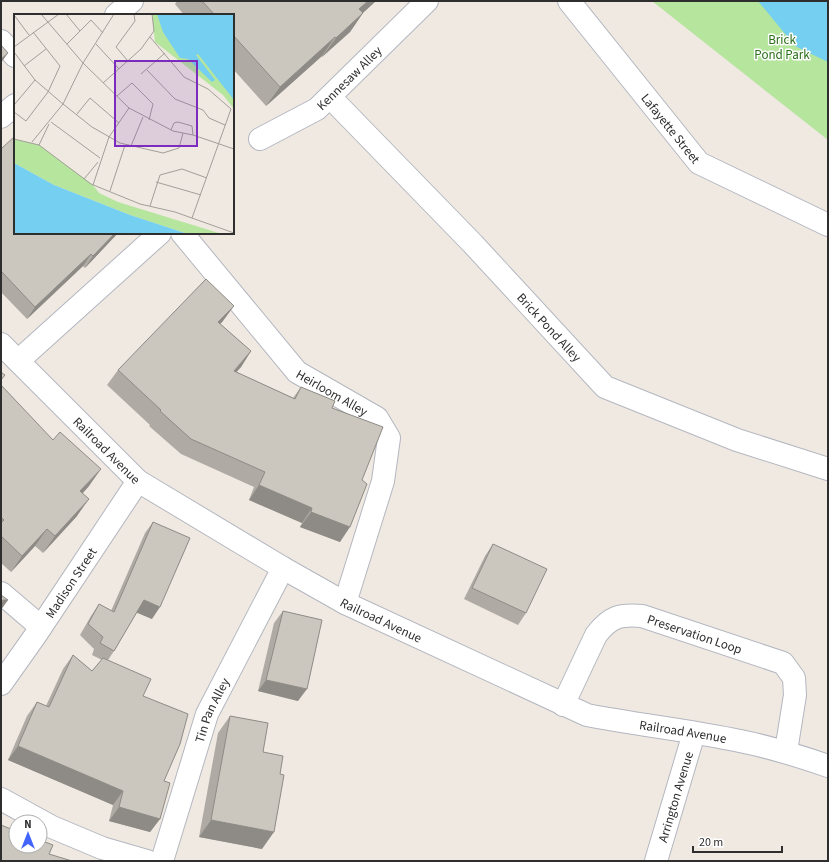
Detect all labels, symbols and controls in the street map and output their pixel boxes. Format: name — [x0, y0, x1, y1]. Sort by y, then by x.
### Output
inset map — [14, 14, 234, 234]
park label: Brick Pond Park — [754, 31, 810, 64]
street label: Kennesaw Alley — [313, 42, 386, 115]
street label: Lafayette Street — [636, 90, 704, 168]
street label: Brick Pond Alley — [512, 289, 585, 366]
street label: Heirloom Alley — [293, 365, 371, 421]
street label: Railroad Avenue — [69, 413, 144, 488]
street label: Madison Street — [41, 544, 102, 622]
street label: Railroad Avenue — [336, 594, 425, 647]
street label: Preservation Loop — [645, 610, 744, 659]
street label: Tin Pan Alley — [191, 675, 234, 745]
street label: Railroad Avenue — [638, 716, 728, 748]
street label: Arrington Avenue — [654, 749, 698, 845]
north arrow — [8, 814, 48, 854]
text: N — [24, 817, 32, 832]
scale bar — [693, 828, 782, 854]
text: 20 m — [699, 834, 723, 851]

